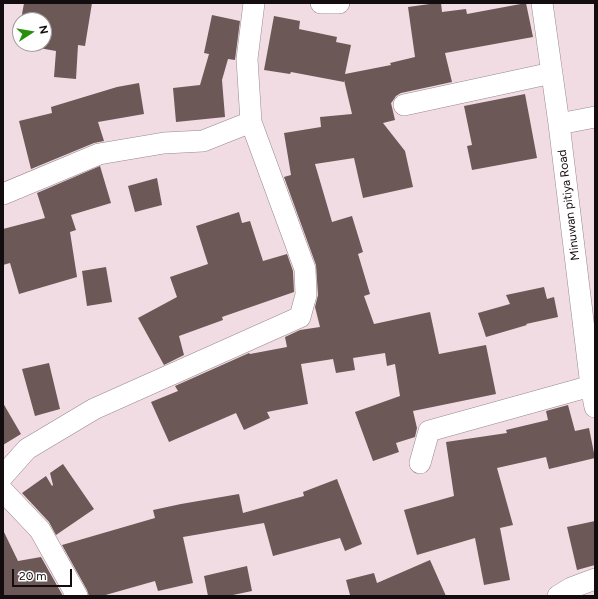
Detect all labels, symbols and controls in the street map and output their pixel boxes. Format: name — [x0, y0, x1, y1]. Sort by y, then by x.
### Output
north arrow — [12, 12, 52, 52]
text: N — [36, 24, 50, 35]
street label: Minuwan pitiya Road — [555, 149, 583, 261]
scale bar — [14, 561, 74, 587]
text: 20 m — [19, 569, 47, 583]

